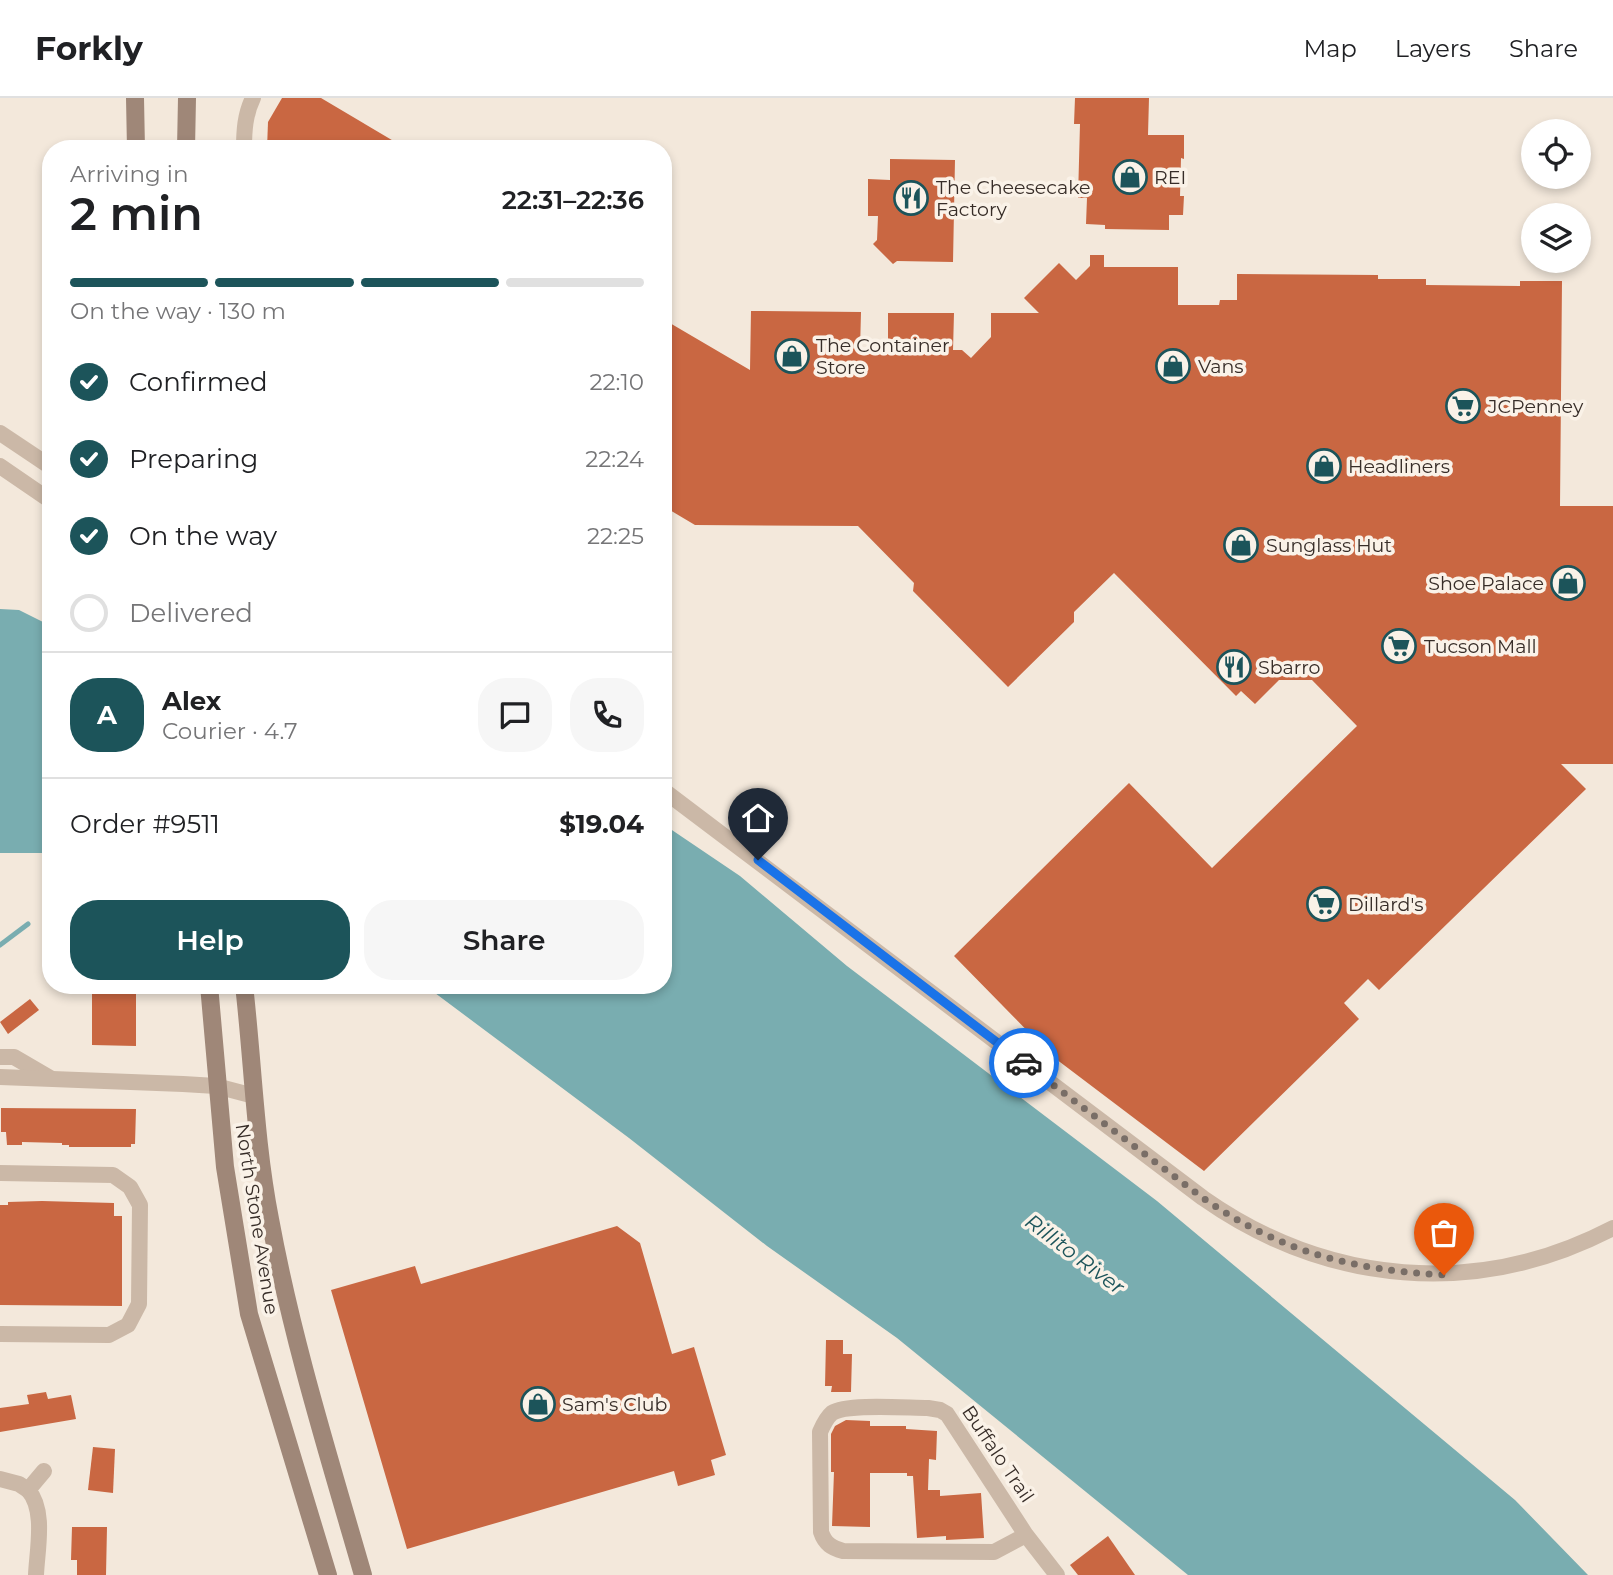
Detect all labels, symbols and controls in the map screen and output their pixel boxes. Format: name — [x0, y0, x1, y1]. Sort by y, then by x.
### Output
text: Forkly — [35, 28, 143, 68]
text: Map — [1303, 34, 1357, 63]
text: Layers — [1395, 34, 1471, 63]
text: Share — [1509, 34, 1578, 63]
map controls — [1521, 119, 1591, 273]
button: locate — [1521, 119, 1591, 189]
shop icon: REI — [1111, 158, 1149, 196]
text: Arriving in — [70, 160, 189, 188]
place label: REI — [1154, 166, 1186, 189]
place label: The Cheesecake Factory — [936, 176, 1091, 221]
restaurant icon: The Cheesecake Factory — [892, 179, 930, 217]
text: 22:31–22:36 — [502, 184, 644, 216]
text: 2 min — [70, 185, 203, 242]
button: layers — [1521, 203, 1591, 273]
text: On the way · 130 m — [70, 297, 286, 325]
place label: The Container Store — [816, 334, 950, 379]
shop icon: The Container Store — [773, 337, 811, 375]
shop icon: Vans — [1154, 347, 1192, 385]
place label: Vans — [1198, 355, 1244, 378]
icon: check — [70, 363, 108, 401]
text: Confirmed — [129, 366, 268, 398]
text: 22:10 — [589, 368, 644, 396]
supermarket icon: JCPenney — [1444, 387, 1482, 425]
place label: JCPenney — [1487, 395, 1584, 418]
icon: check — [70, 440, 108, 478]
text: Preparing — [129, 443, 258, 475]
text: 22:24 — [585, 445, 644, 473]
shop icon: Headliners — [1305, 447, 1343, 485]
place label: Headliners — [1348, 455, 1450, 478]
icon: check — [70, 517, 108, 555]
text: On the way — [129, 520, 277, 552]
text: 22:25 — [587, 522, 644, 550]
shop icon: Sunglass Hut — [1222, 526, 1260, 564]
place label: Sunglass Hut — [1266, 534, 1392, 557]
shop icon: Shoe Palace — [1549, 564, 1587, 602]
place label: Shoe Palace — [1428, 572, 1544, 595]
text: Delivered — [129, 597, 253, 629]
supermarket icon: Tucson Mall — [1380, 627, 1418, 665]
place label: Tucson Mall — [1424, 635, 1537, 658]
restaurant icon: Sbarro — [1215, 648, 1253, 686]
place label: Sbarro — [1258, 656, 1321, 679]
button: chat — [478, 678, 552, 752]
button: phone — [570, 678, 644, 752]
text: Alex — [162, 685, 221, 717]
text: A — [97, 699, 117, 731]
text: Courier · 4.7 — [162, 717, 298, 745]
pin — [728, 788, 788, 860]
icon: home — [739, 799, 777, 837]
text: Order #9511 — [70, 808, 220, 840]
text: $19.04 — [559, 808, 644, 840]
supermarket icon: Dillard's — [1305, 885, 1343, 923]
place label: Dillard's — [1348, 893, 1424, 916]
button: Help — [70, 900, 350, 980]
button: Share — [364, 900, 644, 980]
courier — [989, 1028, 1059, 1098]
icon: car — [1005, 1044, 1043, 1082]
street label: North Stone Avenue — [231, 1122, 283, 1316]
pin — [1414, 1203, 1474, 1275]
water label: Rillito River — [1021, 1209, 1130, 1300]
icon: bag — [1425, 1214, 1463, 1252]
shop icon: Sam's Club — [519, 1385, 557, 1423]
place label: Sam's Club — [562, 1393, 667, 1416]
street label: Buffalo Trail — [957, 1401, 1039, 1507]

